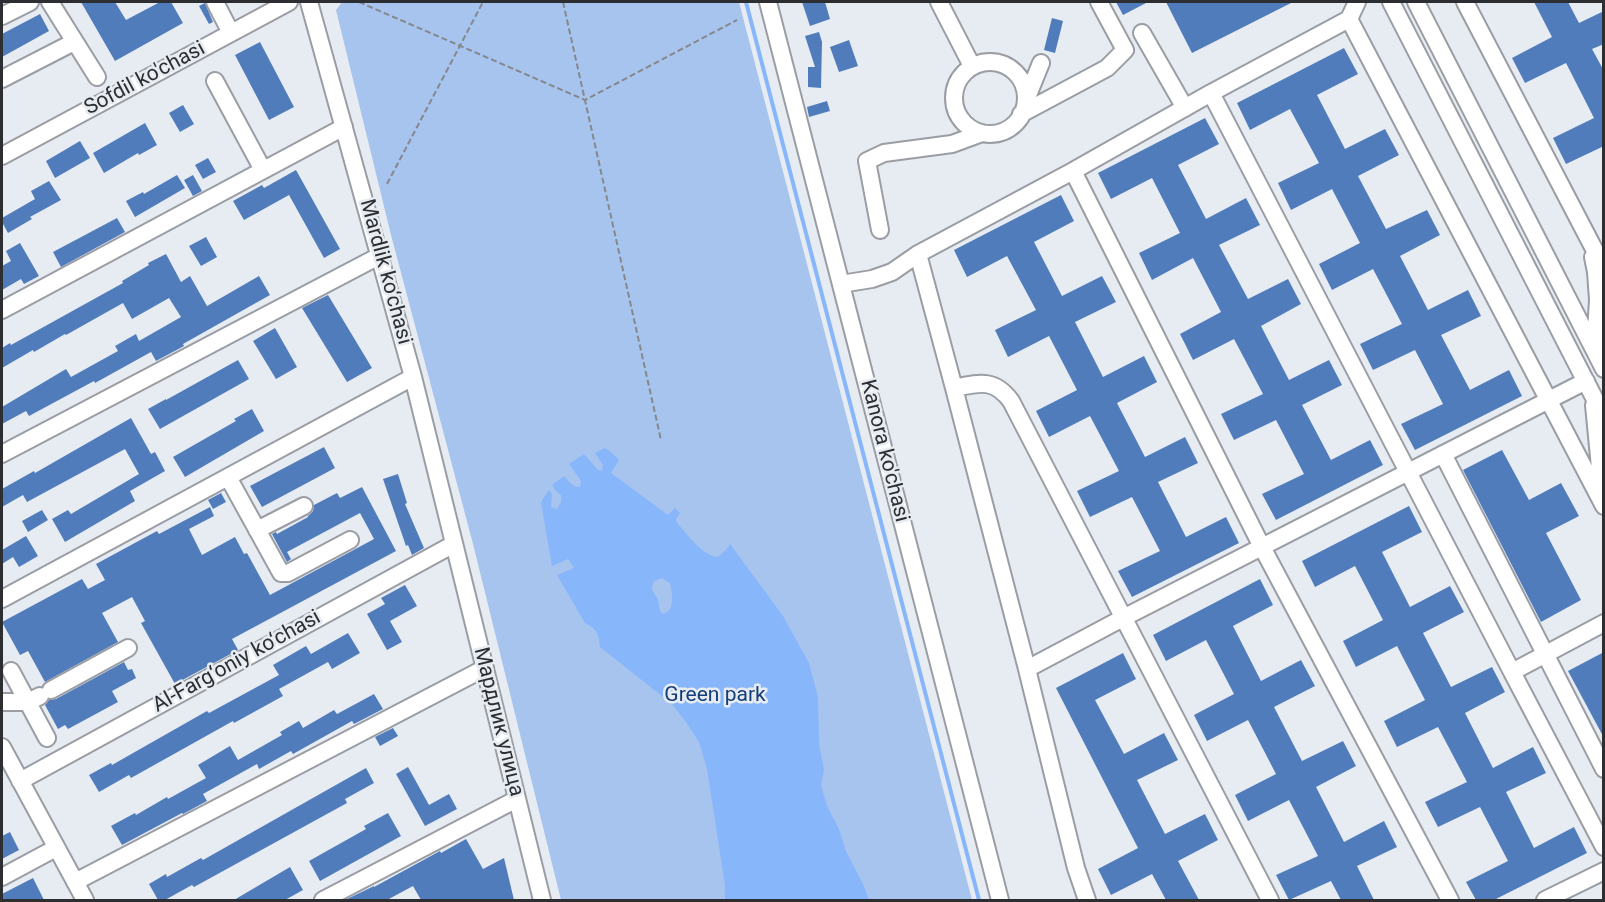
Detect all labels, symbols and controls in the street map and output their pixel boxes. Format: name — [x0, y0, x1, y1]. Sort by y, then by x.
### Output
street label: Sofdil ko'chasi — [80, 37, 210, 121]
street label: Mardlik ko‘chasi — [354, 197, 416, 347]
street label: Kanora ko'chasi — [854, 377, 914, 525]
street label: Al-Farg‘oniy ko‘chasi — [149, 605, 325, 719]
street label: Мардлик улица — [467, 645, 529, 799]
park label: Green park — [664, 683, 766, 709]

